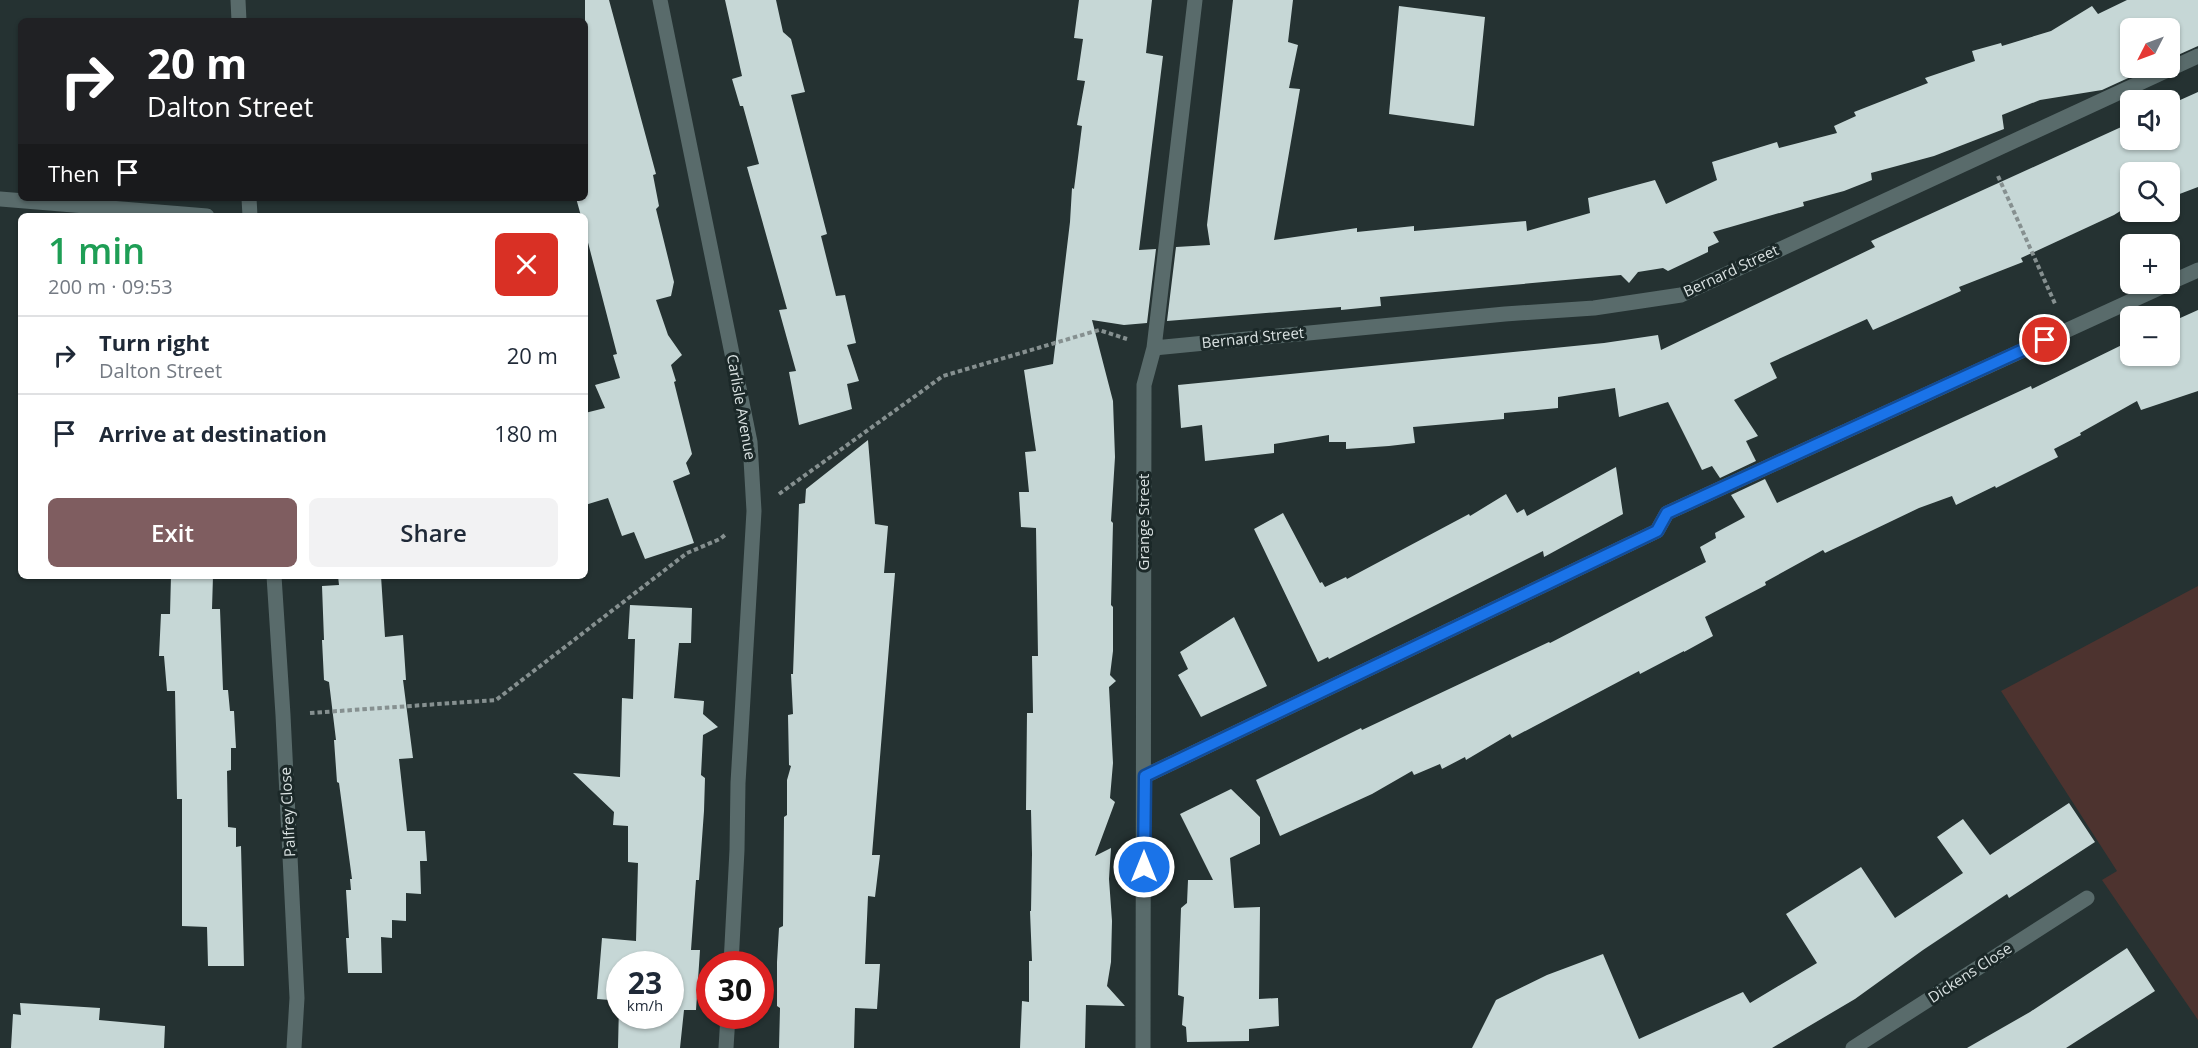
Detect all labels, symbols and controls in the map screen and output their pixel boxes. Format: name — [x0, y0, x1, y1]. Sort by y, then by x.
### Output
north arrow — [2120, 18, 2180, 78]
map controls — [2120, 18, 2180, 366]
text: 20 m — [147, 34, 247, 91]
icon: right — [48, 42, 126, 120]
text: Dalton Street — [147, 88, 313, 125]
button: sound — [2120, 90, 2180, 150]
icon: arrive — [111, 156, 144, 189]
text: Then — [48, 158, 99, 188]
button: search — [2120, 162, 2180, 222]
text: 1 min — [48, 226, 145, 275]
button: close — [495, 233, 558, 296]
button: + — [2120, 234, 2180, 294]
street label: Bernard Street — [1680, 239, 1781, 301]
text: 200 m · 09:53 — [48, 273, 173, 300]
button: − — [2120, 306, 2180, 366]
pin — [2019, 314, 2070, 365]
street label: Bernard Street — [1201, 322, 1305, 352]
icon: arrive — [2028, 323, 2061, 356]
text: Turn right — [99, 327, 210, 357]
icon: right — [48, 339, 81, 372]
text: 20 m — [507, 340, 558, 370]
street label: Carlisle Avenue — [723, 352, 761, 461]
text: Dalton Street — [99, 357, 222, 384]
icon: arrive — [48, 417, 81, 450]
text: Arrive at destination — [99, 418, 327, 448]
text: 180 m — [494, 418, 558, 448]
street label: Grange Street — [1133, 474, 1153, 570]
button: Exit — [48, 498, 297, 567]
button: Share — [309, 498, 558, 567]
street label: Palfrey Close — [275, 767, 299, 858]
position arrow — [1112, 835, 1176, 899]
street label: Dickens Close — [1924, 938, 2015, 1007]
speed limit sign: 30 — [696, 951, 774, 1029]
text: 23 — [628, 962, 662, 1003]
text: km/h — [627, 995, 663, 1015]

